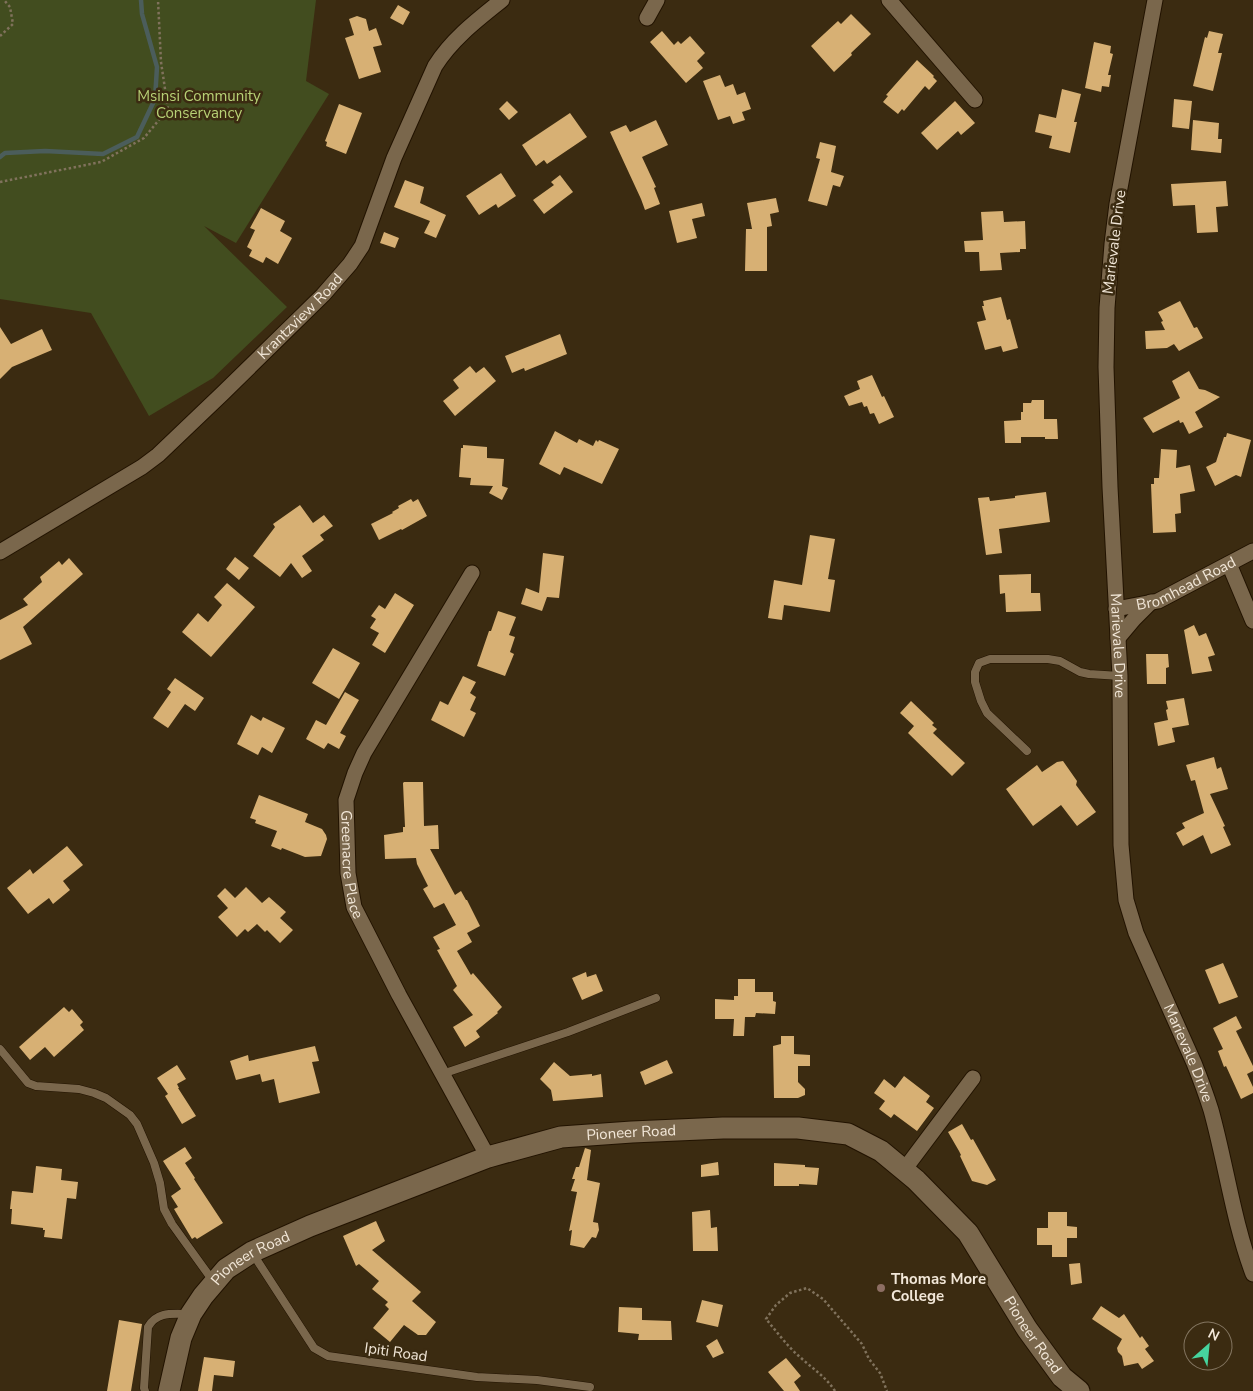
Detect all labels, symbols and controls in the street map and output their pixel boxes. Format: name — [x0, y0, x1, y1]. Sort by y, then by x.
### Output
park label: Msinsi Community Conservancy — [137, 86, 261, 123]
street label: Marievale Drive — [1098, 189, 1130, 295]
street label: Krantzview Road — [253, 269, 347, 364]
street label: Bromhead Road — [1134, 552, 1239, 615]
street label: Marievale Drive — [1106, 593, 1130, 698]
street label: Greenacre Place — [336, 810, 368, 922]
street label: Marievale Drive — [1159, 1001, 1218, 1105]
street label: Pioneer Road — [586, 1120, 677, 1145]
street label: Pioneer Road — [206, 1226, 293, 1290]
place label: Thomas More College — [891, 1269, 986, 1306]
marker: Thomas More College — [875, 1282, 887, 1294]
street label: Pioneer Road — [999, 1292, 1066, 1378]
north arrow — [1183, 1321, 1233, 1371]
text: N — [1205, 1324, 1223, 1346]
street label: Ipiti Road — [363, 1338, 429, 1366]

